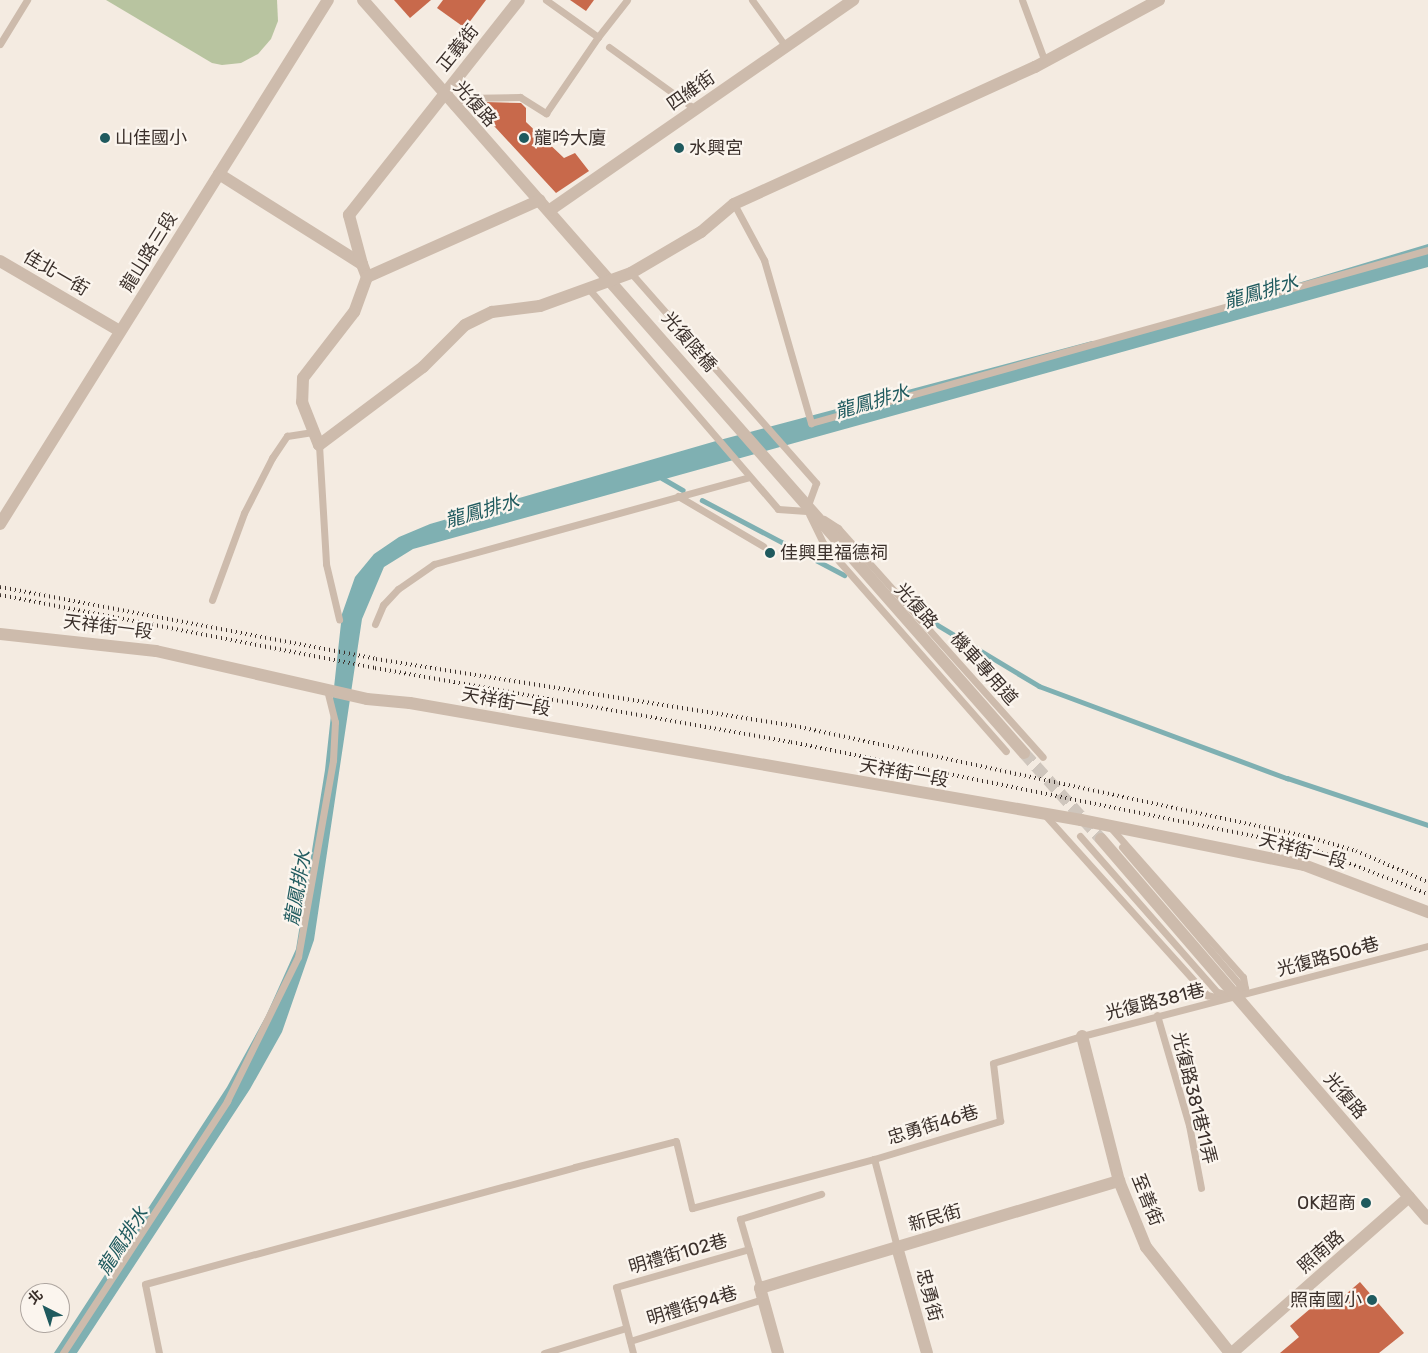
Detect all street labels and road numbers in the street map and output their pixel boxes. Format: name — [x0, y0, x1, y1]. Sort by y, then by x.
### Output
street label: 正義街 — [433, 20, 483, 76]
street label: 四維街 — [663, 67, 719, 115]
street label: 光復路 — [449, 77, 501, 131]
street label: 龍山路三段 — [116, 208, 182, 296]
street label: 佳北一街 — [19, 246, 93, 300]
street label: 光復陸橋 — [657, 308, 721, 376]
street label: 光復路 — [890, 579, 942, 633]
street label: 天祥街一段 — [62, 611, 154, 643]
street label: 機車專用道 — [946, 628, 1022, 710]
street label: 天祥街一段 — [460, 684, 552, 720]
street label: 天祥街一段 — [858, 755, 950, 791]
street label: 天祥街一段 — [1257, 829, 1349, 873]
street label: 光復路506巷 — [1275, 933, 1381, 981]
street label: 光復路381巷 — [1103, 979, 1207, 1025]
street label: 光復路381巷11弄 — [1167, 1030, 1221, 1166]
street label: 光復路 — [1319, 1069, 1371, 1123]
street label: 忠勇街46巷 — [885, 1101, 981, 1149]
street label: 至善街 — [1127, 1171, 1167, 1229]
street label: 新民街 — [906, 1200, 964, 1236]
street label: 照南路 — [1294, 1226, 1348, 1278]
street label: 明禮街102巷 — [626, 1230, 730, 1278]
street label: 忠勇街 — [912, 1266, 946, 1324]
street label: 明禮街94巷 — [644, 1282, 740, 1330]

